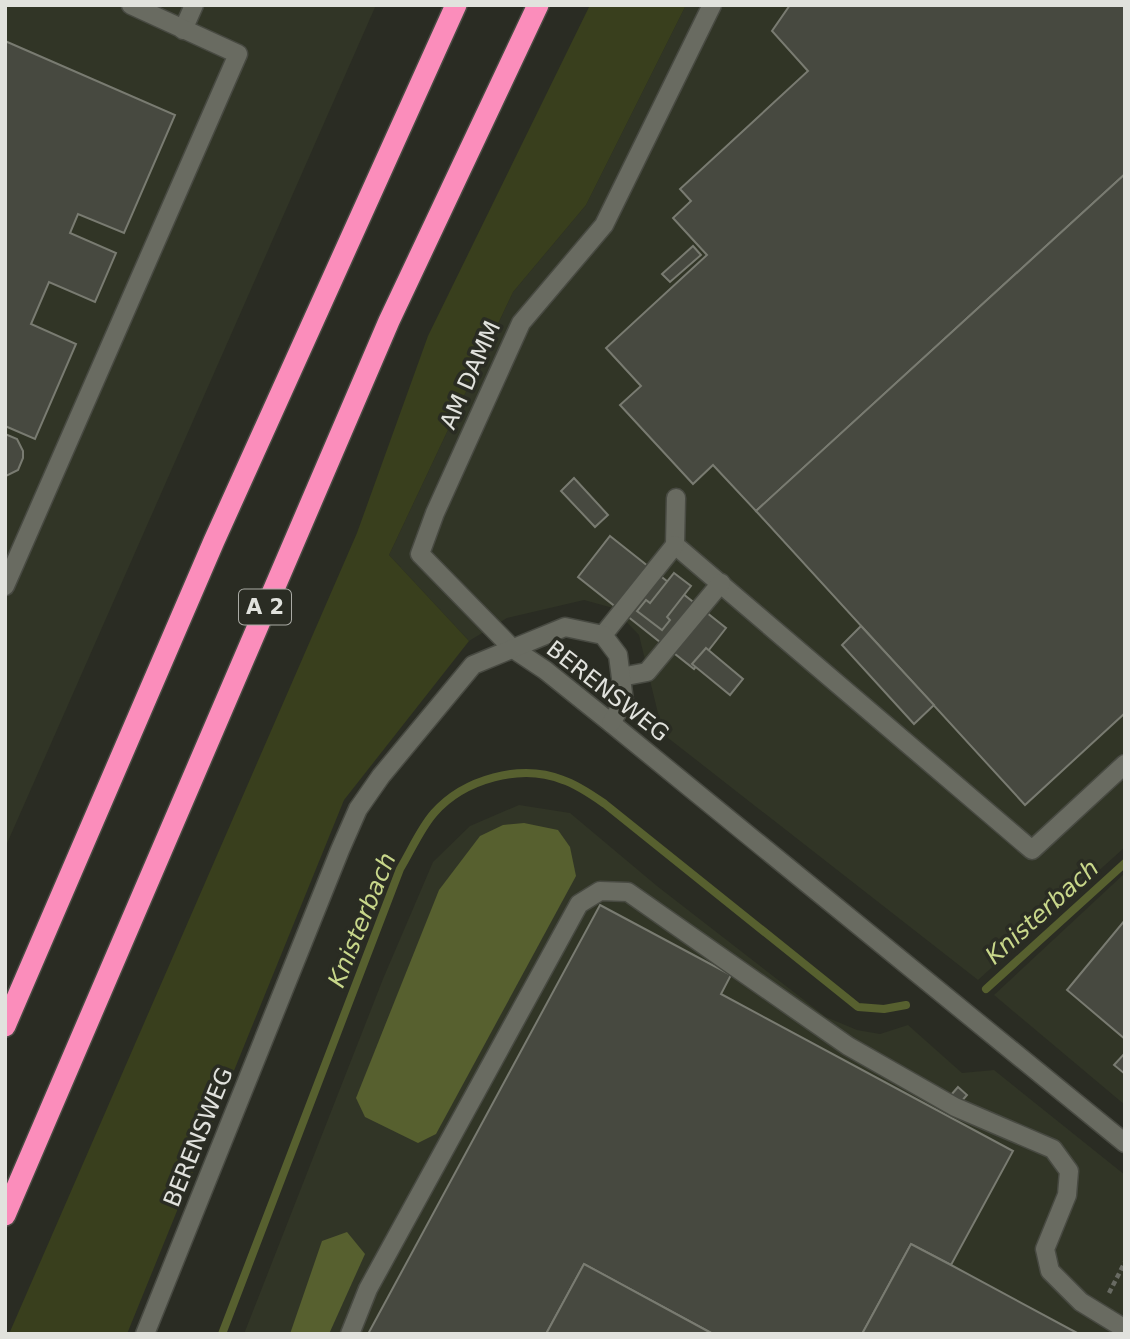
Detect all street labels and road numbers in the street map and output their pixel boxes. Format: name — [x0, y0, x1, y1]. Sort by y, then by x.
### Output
street label: AM DAMM — [435, 317, 505, 433]
road number: A 2 — [239, 590, 291, 624]
street label: BERENSWEG — [542, 635, 674, 747]
street label: BERENSWEG — [158, 1064, 238, 1210]

